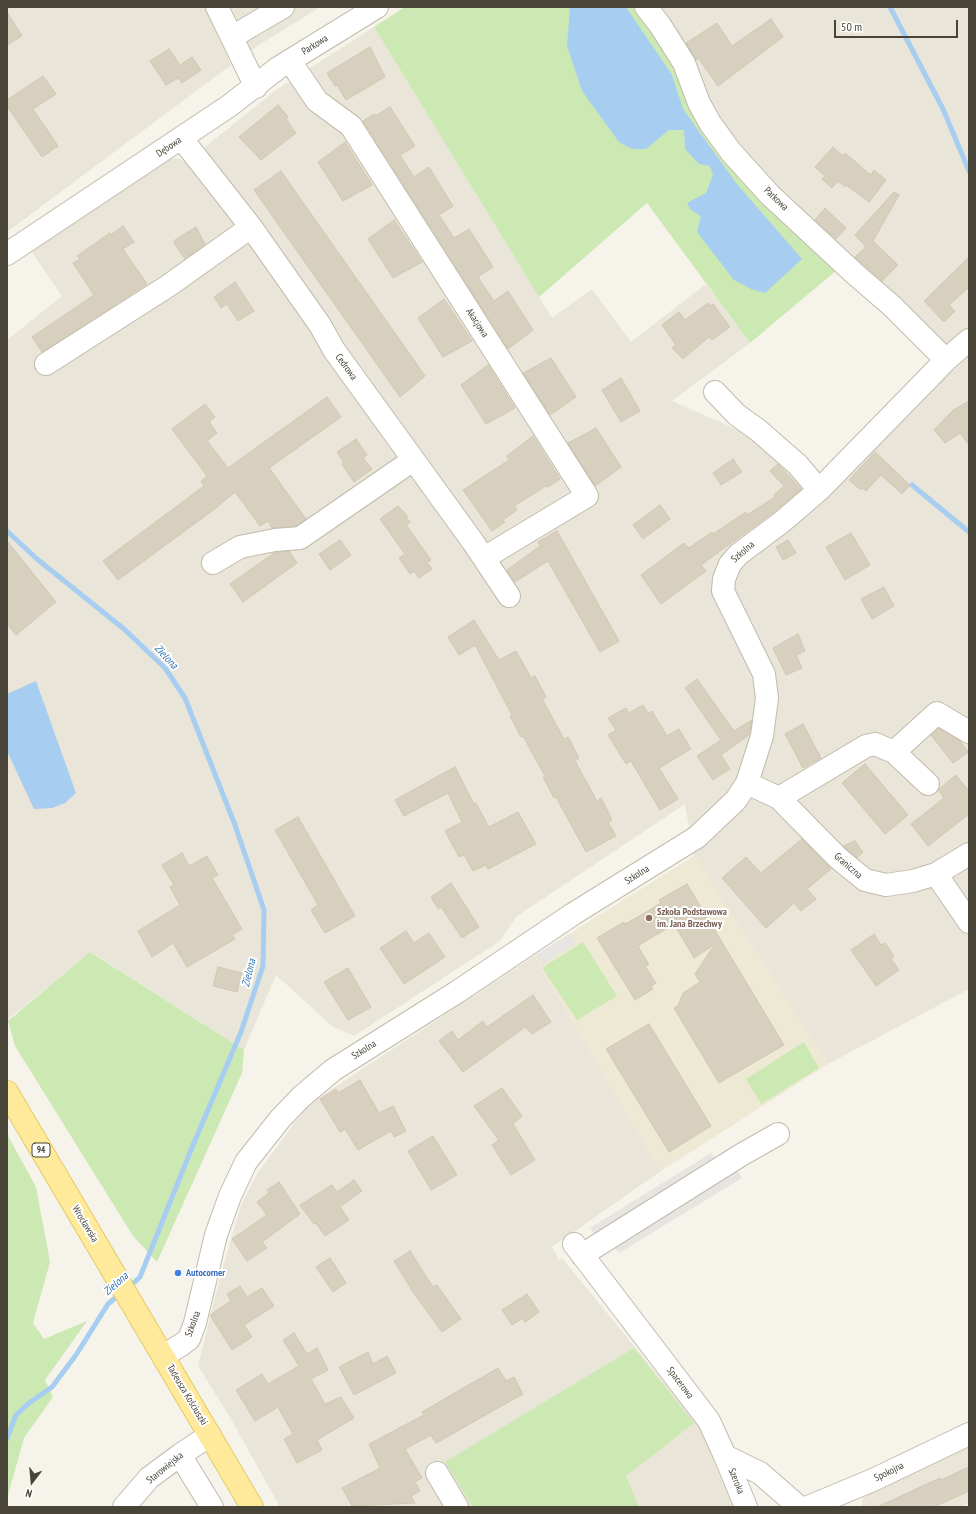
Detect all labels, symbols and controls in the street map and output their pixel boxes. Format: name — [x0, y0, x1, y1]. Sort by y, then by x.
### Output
scale bar — [836, 12, 960, 38]
text: 50 m — [841, 19, 862, 34]
street label: Parkowa — [300, 32, 330, 58]
street label: Dębowa — [154, 134, 184, 160]
street label: Parkowa — [761, 185, 791, 213]
street label: Akacjowa — [463, 306, 491, 340]
street label: Cedrowa — [332, 351, 360, 383]
street label: Szkolna — [729, 539, 757, 565]
water label: Zielona — [152, 642, 180, 672]
street label: Graniczna — [831, 850, 865, 882]
street label: Szkolna — [622, 863, 652, 887]
place label: Szkoła Podstawowa im. Jana Brzechwy — [657, 906, 727, 930]
marker: Szkoła Podstawowa im. Jana Brzechwy — [644, 913, 654, 923]
water label: Zielona — [239, 958, 259, 988]
street label: Szkolna — [349, 1038, 379, 1062]
road number: 94 — [32, 1143, 50, 1157]
street label: Wrocławska — [69, 1204, 101, 1244]
place label: Autocorner — [186, 1267, 225, 1279]
marker: Autocorner — [173, 1268, 183, 1278]
water label: Zielona — [101, 1270, 131, 1298]
street label: Szkolna — [183, 1309, 203, 1339]
street label: Tadeusza Kościuszki — [164, 1362, 210, 1428]
street label: Spacerowa — [664, 1365, 696, 1401]
street label: Starowiejska — [144, 1450, 186, 1486]
street label: Spokojna — [872, 1460, 906, 1484]
north arrow — [12, 1462, 52, 1502]
street label: Szeroka — [725, 1466, 747, 1496]
text: N — [24, 1486, 33, 1501]

